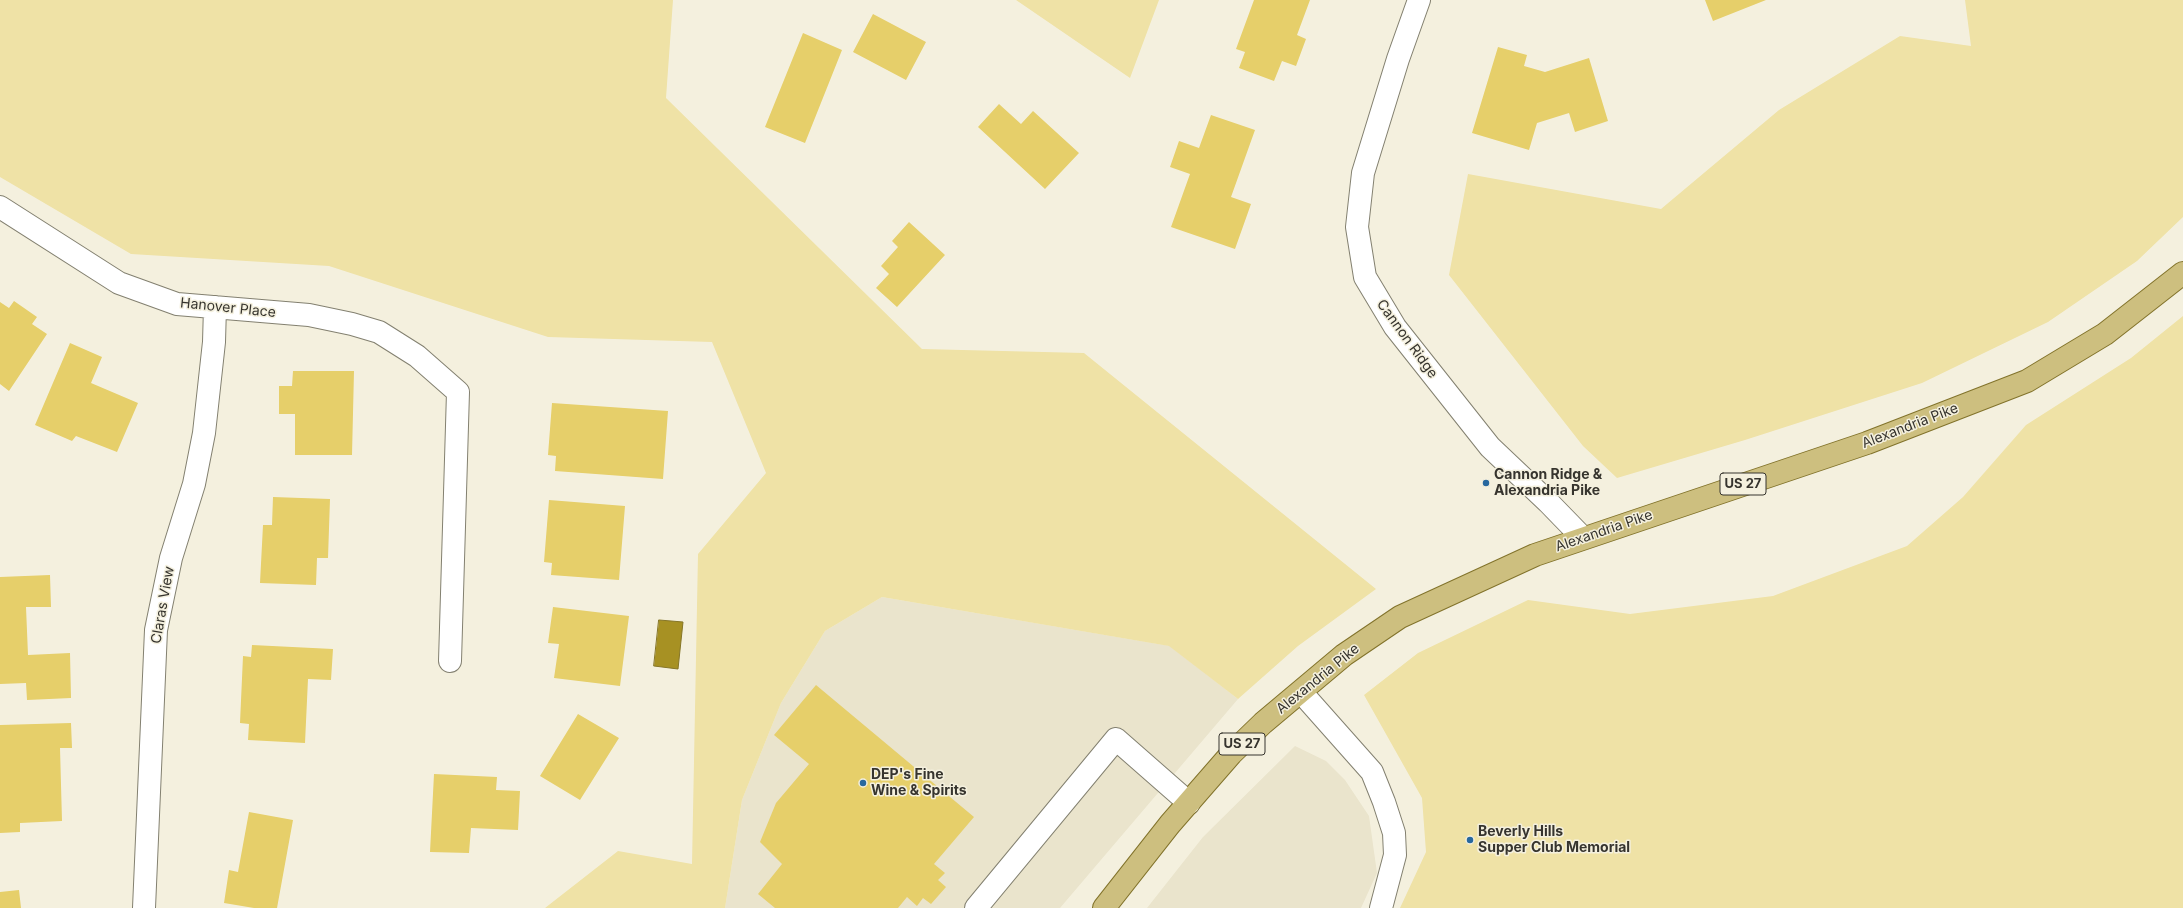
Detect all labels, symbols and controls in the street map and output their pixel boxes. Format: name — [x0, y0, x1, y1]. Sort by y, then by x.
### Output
street label: Hanover Place — [179, 295, 277, 321]
street label: Cannon Ridge — [1373, 296, 1441, 382]
street label: Alexandria Pike — [1859, 400, 1961, 452]
place label: Cannon Ridge & Alexandria Pike — [1494, 467, 1602, 500]
road number: US 27 — [1720, 473, 1766, 495]
marker: Cannon Ridge & Alexandria Pike — [1481, 478, 1491, 488]
street label: Alexandria Pike — [1553, 506, 1655, 556]
street label: Claras View — [148, 565, 178, 645]
street label: Alexandria Pike — [1273, 640, 1363, 718]
road number: US 27 — [1219, 733, 1265, 755]
place label: DEP's Fine Wine & Spirits — [871, 767, 967, 800]
marker: DEP's Fine Wine & Spirits — [858, 778, 868, 788]
place label: Beverly Hills Supper Club Memorial — [1478, 824, 1630, 856]
marker: Beverly Hills Supper Club Memorial — [1465, 835, 1475, 845]

